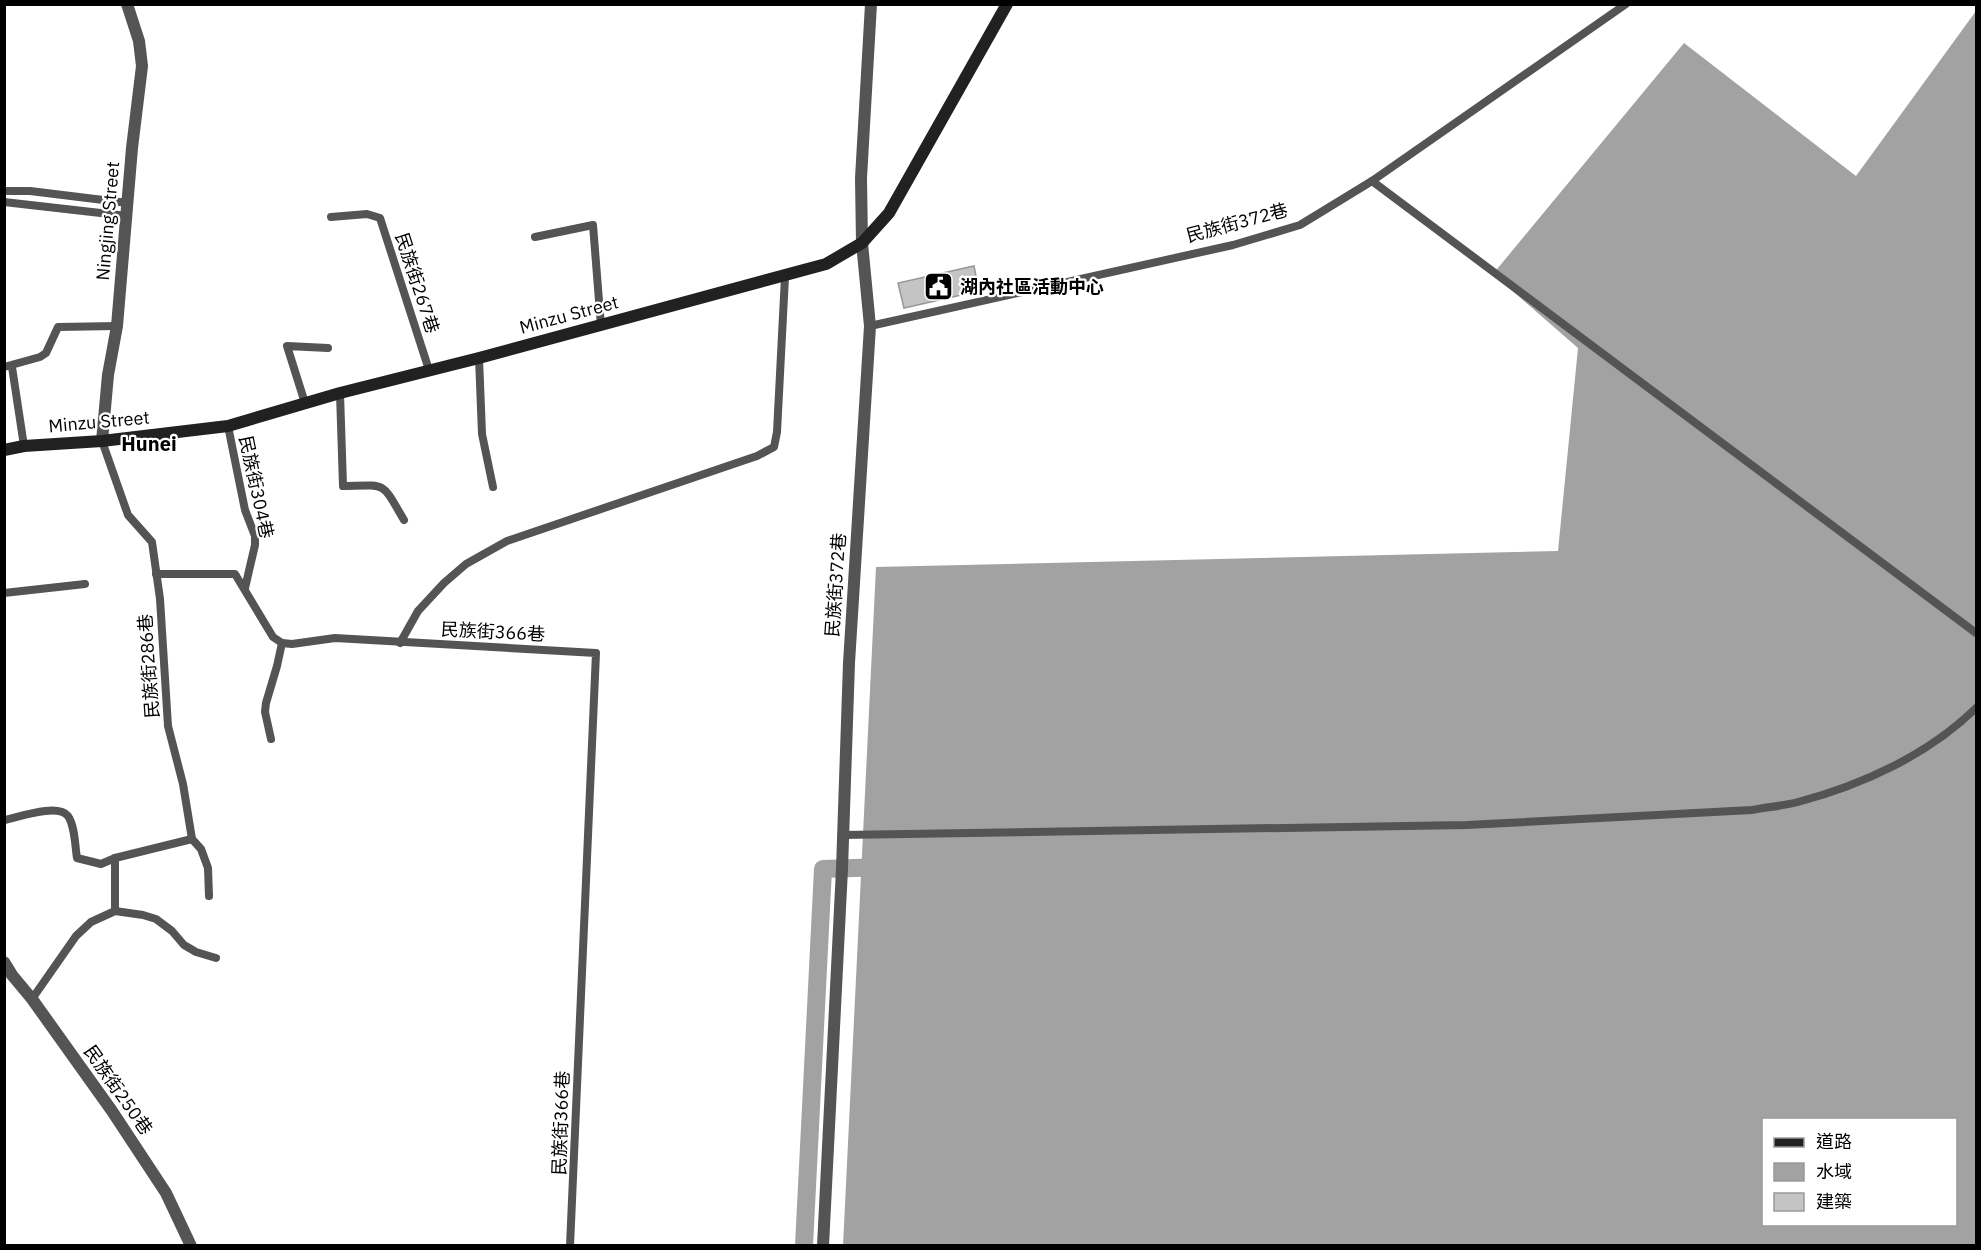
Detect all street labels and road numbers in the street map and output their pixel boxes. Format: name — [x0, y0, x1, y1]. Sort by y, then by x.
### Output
street label: Ningjing Street — [91, 160, 124, 281]
street label: 民族街372巷 — [1183, 198, 1290, 247]
street label: 民族街267巷 — [390, 230, 445, 336]
street label: Minzu Street — [517, 290, 621, 339]
street label: Minzu Street — [47, 406, 151, 437]
street label: 民族街304巷 — [234, 433, 279, 540]
street label: 民族街372巷 — [820, 532, 851, 638]
street label: 民族街286巷 — [133, 613, 164, 719]
street label: 民族街366巷 — [440, 617, 546, 646]
street label: 民族街250巷 — [79, 1040, 158, 1139]
street label: 民族街366巷 — [547, 1070, 574, 1176]

